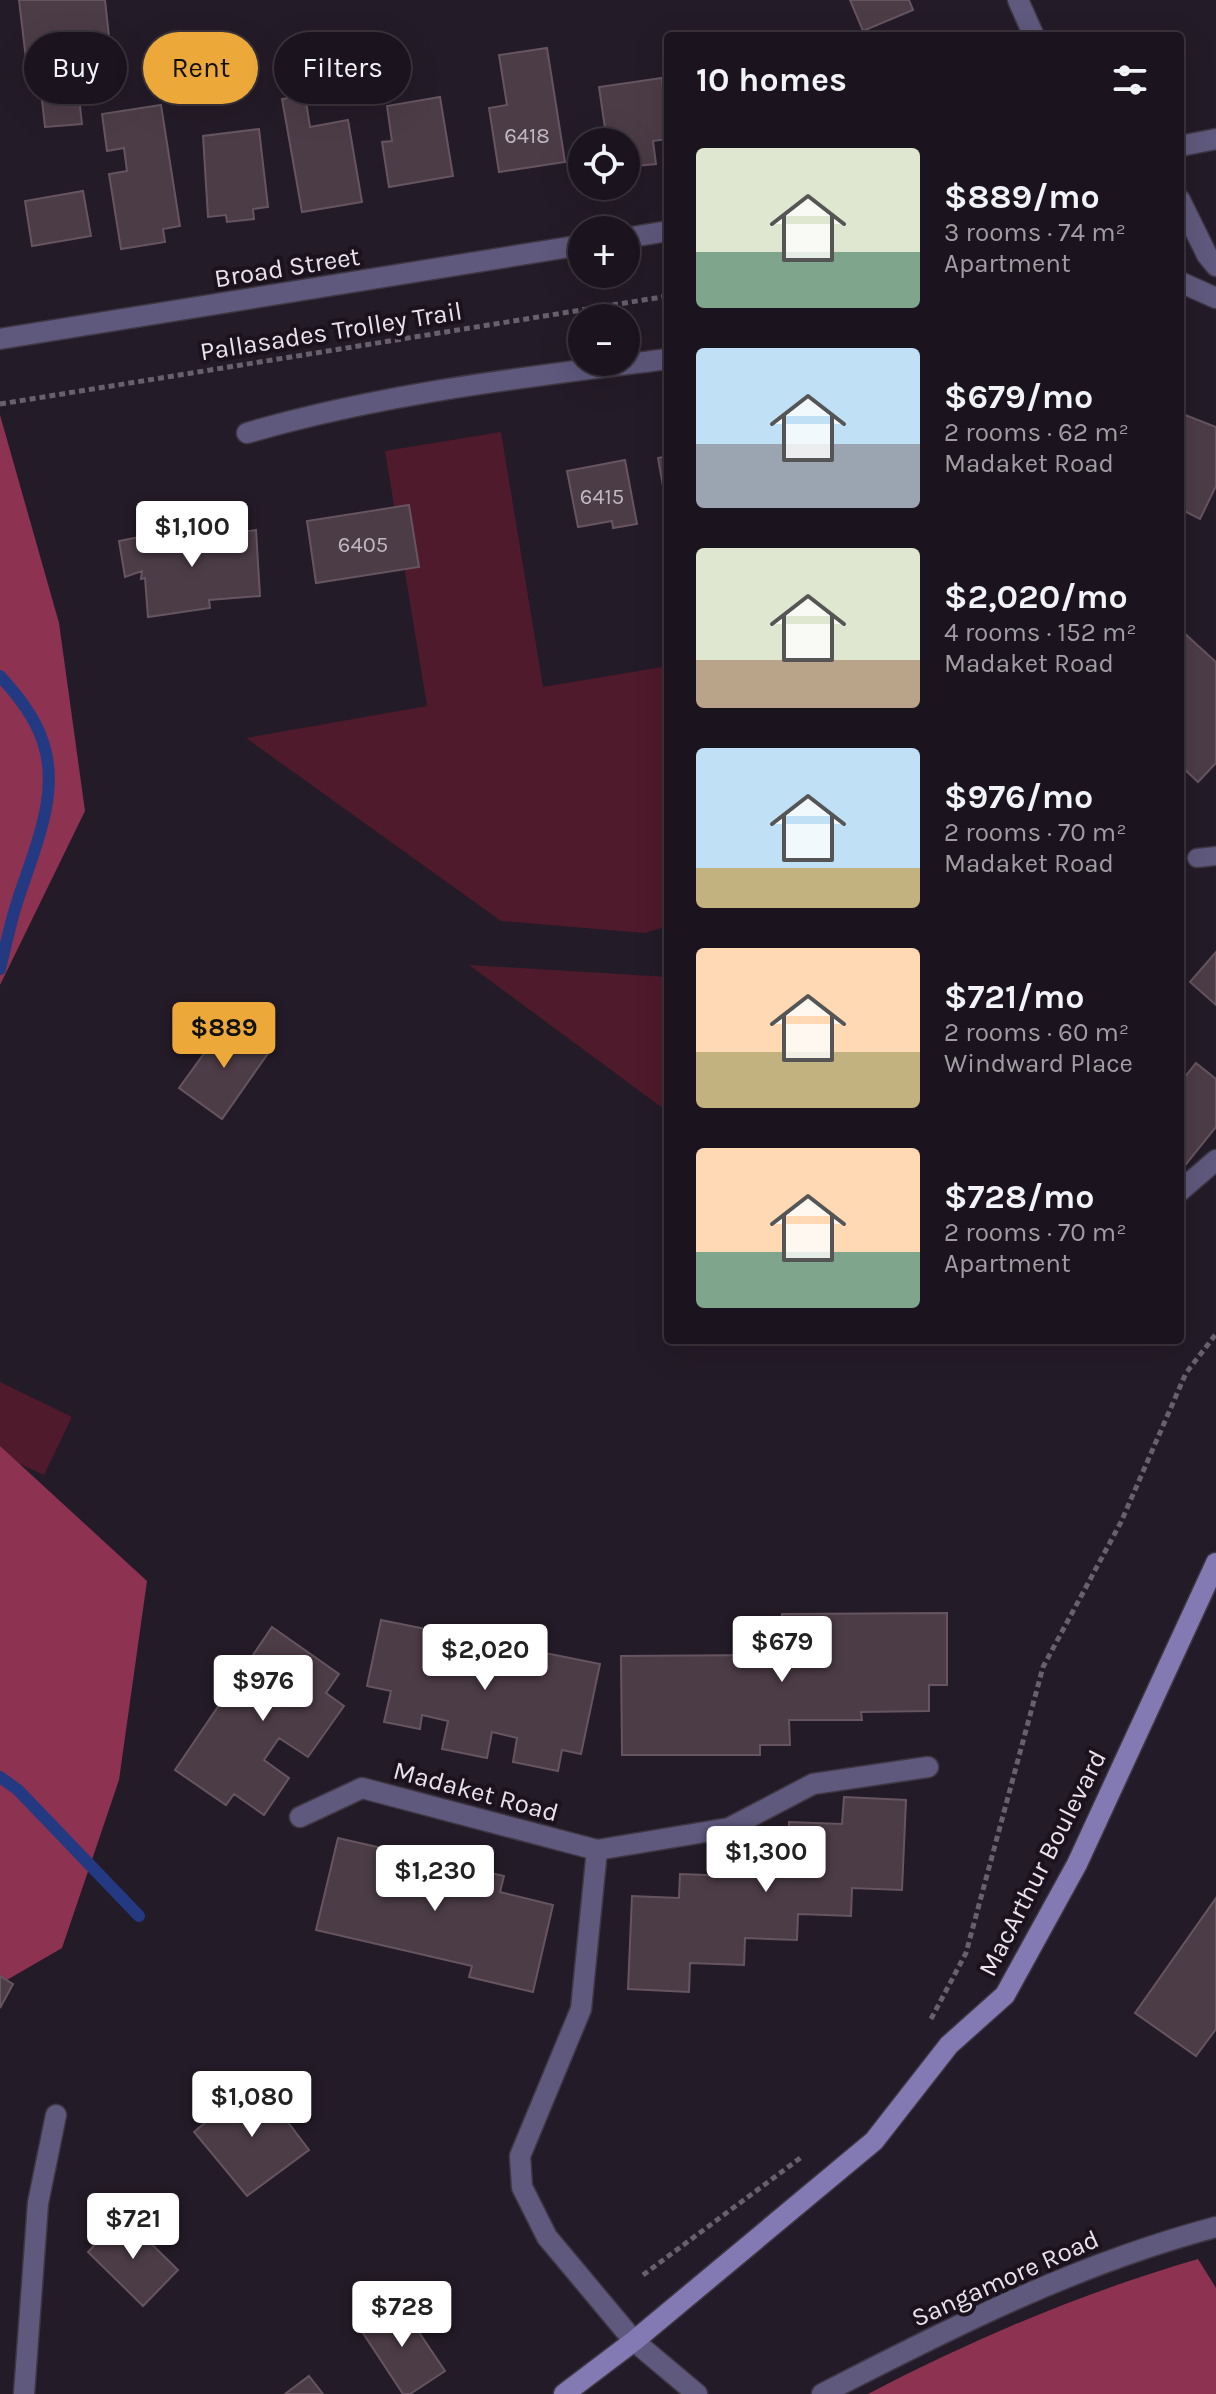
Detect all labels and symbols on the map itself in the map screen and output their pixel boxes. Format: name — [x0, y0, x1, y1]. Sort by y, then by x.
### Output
house number: 6418 — [504, 123, 550, 149]
street label: Broad Street — [212, 241, 362, 294]
street label: Pallasades Trolley Trail — [198, 295, 464, 368]
house number: 6415 — [580, 484, 624, 510]
pin: $1,100 — [127, 501, 257, 569]
house number: 6405 — [338, 532, 388, 558]
pin: $889 — [177, 1002, 271, 1070]
pin: $679 — [735, 1616, 829, 1684]
pin: $2,020 — [420, 1624, 550, 1692]
pin: $976 — [216, 1655, 310, 1723]
street label: MacArthur Boulevard — [972, 1745, 1113, 1982]
street label: Madaket Road — [390, 1755, 562, 1828]
pin: $1,300 — [701, 1826, 831, 1894]
pin: $1,230 — [370, 1845, 500, 1913]
pin: $1,080 — [187, 2071, 317, 2139]
pin: $721 — [86, 2193, 180, 2261]
street label: Sangamore Road — [907, 2223, 1104, 2334]
pin: $728 — [355, 2281, 449, 2349]

